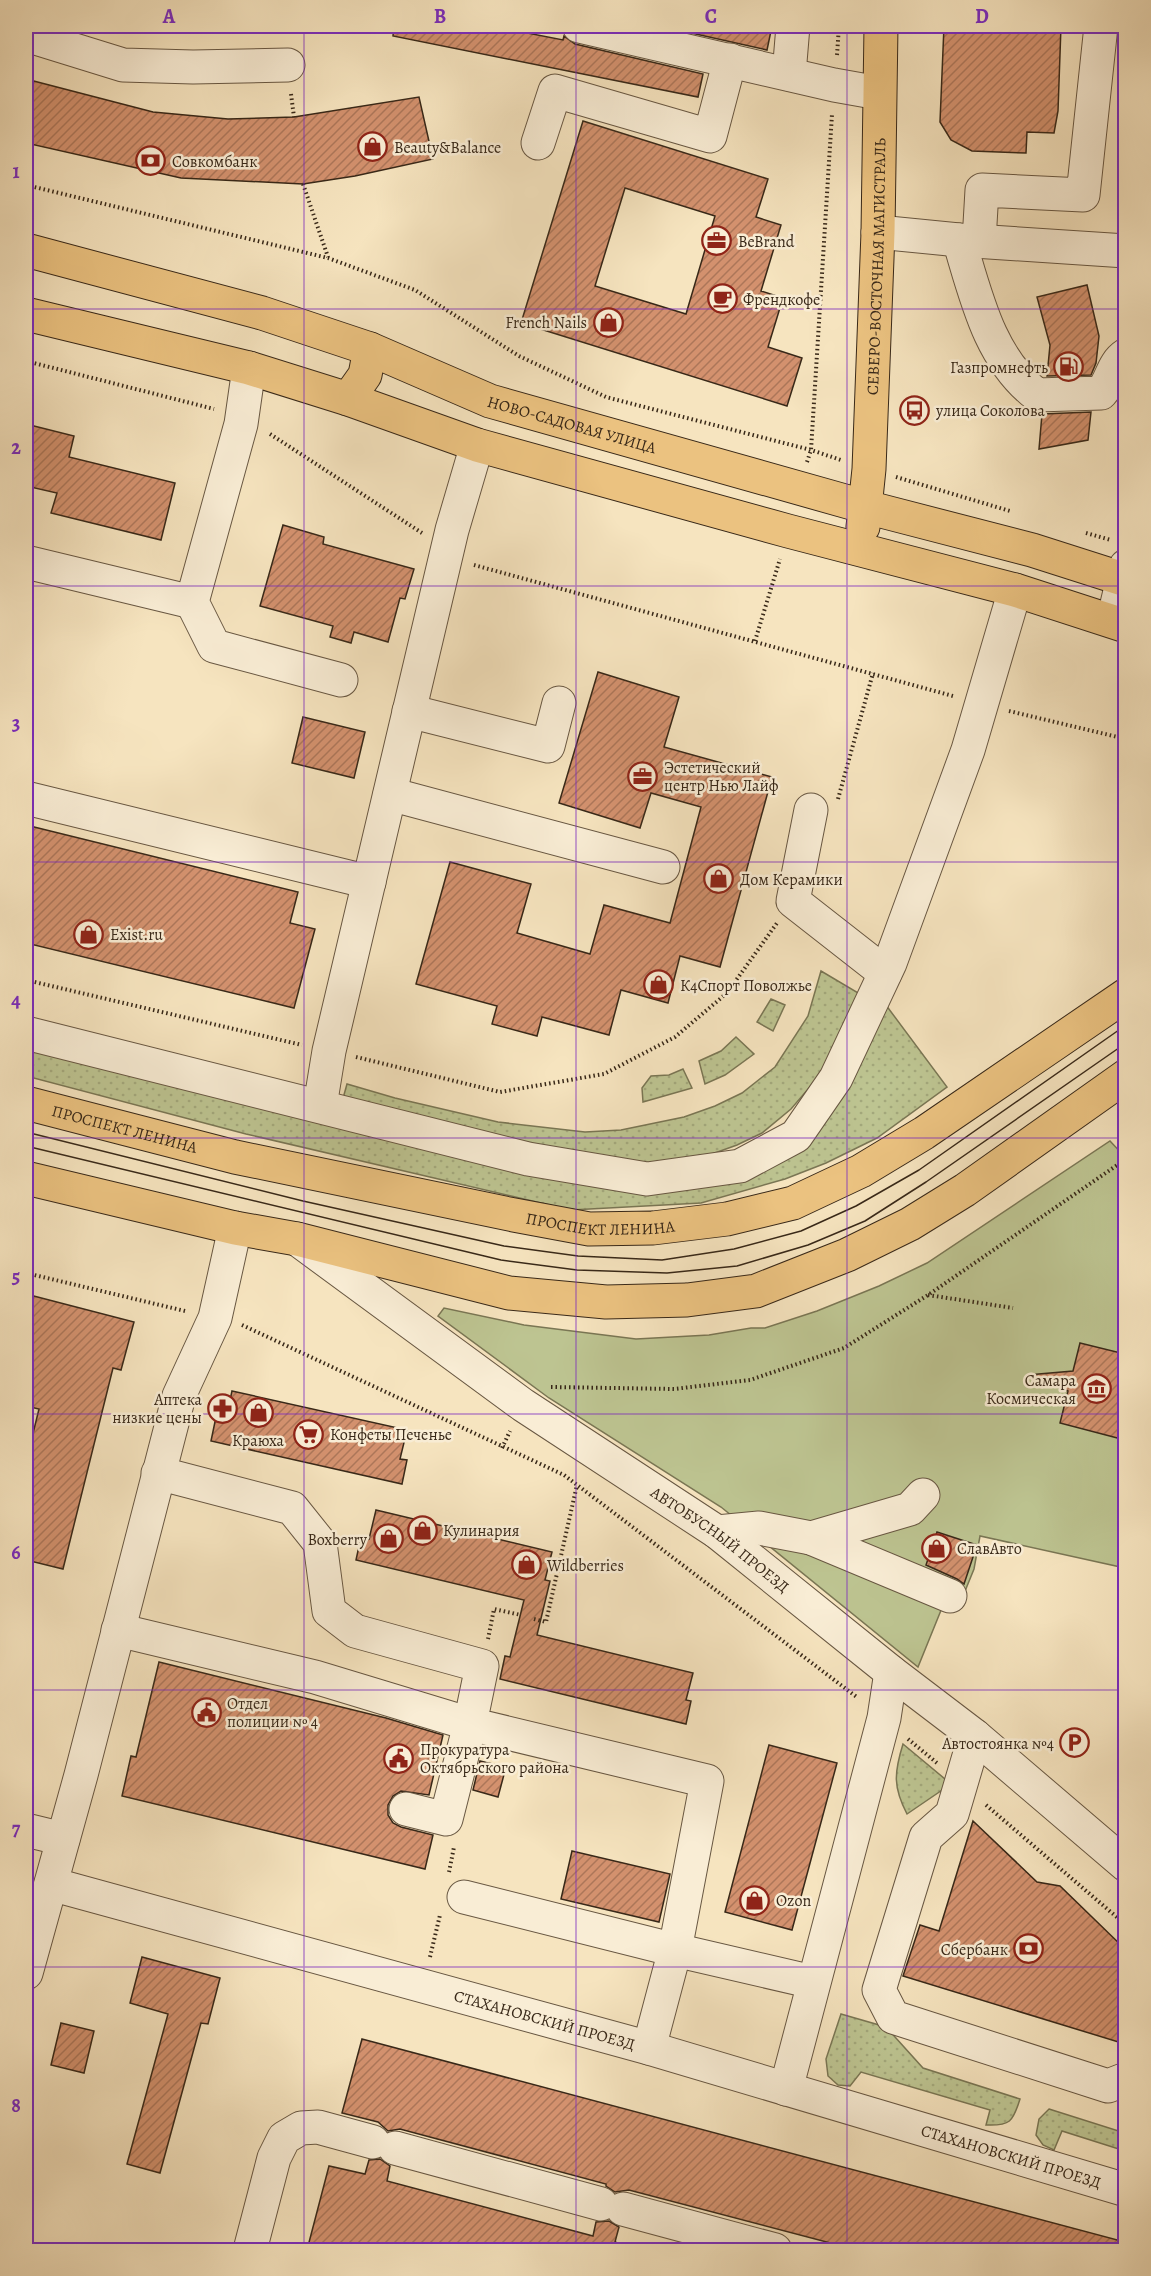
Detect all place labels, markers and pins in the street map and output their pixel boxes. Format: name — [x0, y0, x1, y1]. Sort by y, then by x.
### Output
shop icon: Beauty&Balance — [357, 131, 389, 163]
place label: Beauty&Balance — [394, 137, 501, 159]
bank icon: Совкомбанк — [135, 145, 167, 177]
place label: Совкомбанк — [172, 151, 258, 173]
office icon: BeBrand — [701, 225, 733, 257]
place label: BeBrand — [738, 231, 795, 253]
cafe icon: Френдкофе — [706, 283, 738, 315]
place label: Френдкофе — [743, 289, 820, 311]
shop icon: French Nails — [592, 306, 624, 338]
place label: French Nails — [505, 312, 587, 334]
fuel station icon: Газпромнефть — [1053, 351, 1085, 383]
place label: Газпромнефть — [950, 357, 1048, 379]
bus stop icon: улица Соколова — [899, 394, 931, 426]
place label: улица Соколова — [935, 400, 1046, 422]
place label: Эстетический центр Нью Лайф — [664, 757, 779, 797]
office icon: Эстетический центр Нью Лайф — [627, 760, 659, 792]
shop icon: Дом Керамики — [703, 863, 735, 895]
place label: Дом Керамики — [740, 869, 843, 891]
shop icon: Exist.ru — [73, 918, 105, 950]
place label: Exist.ru — [110, 924, 163, 946]
shop icon: К4Спорт Поволжье — [643, 969, 675, 1001]
place label: К4Спорт Поволжье — [680, 975, 812, 997]
place label: Самара Космическая — [986, 1370, 1077, 1410]
museum icon: Самара Космическая — [1081, 1373, 1113, 1405]
place label: Аптека низкие цены — [112, 1389, 203, 1429]
pharmacy icon: Аптека низкие цены — [207, 1392, 239, 1424]
shop icon: Краюха — [242, 1396, 274, 1428]
supermarket icon: Конфеты Печенье — [293, 1418, 325, 1450]
place label: Конфеты Печенье — [330, 1424, 452, 1446]
place label: Краюха — [232, 1430, 285, 1452]
shop icon: Кулинария — [406, 1514, 438, 1546]
place label: Кулинария — [443, 1520, 520, 1542]
shop icon: Boxberry — [372, 1523, 404, 1555]
place label: Boxberry — [307, 1529, 368, 1551]
shop icon: СлавАвто — [920, 1532, 952, 1564]
place label: СлавАвто — [957, 1538, 1022, 1560]
shop icon: Wildberries — [510, 1549, 542, 1581]
place label: Wildberries — [546, 1555, 624, 1577]
place label: Отдел полиции № 4 — [227, 1693, 318, 1733]
public building icon: Отдел полиции № 4 — [190, 1696, 222, 1728]
parking icon: Автостоянка №4 — [1059, 1727, 1091, 1759]
place label: Автостоянка №4 — [941, 1733, 1054, 1755]
place label: Прокуратура Октябрьского района — [420, 1739, 570, 1779]
public building icon: Прокуратура Октябрьского района — [383, 1742, 415, 1774]
shop icon: Ozon — [739, 1884, 771, 1916]
place label: Ozon — [776, 1890, 811, 1912]
bank icon: Сбербанк — [1013, 1933, 1045, 1965]
place label: Сбербанк — [941, 1939, 1008, 1961]

